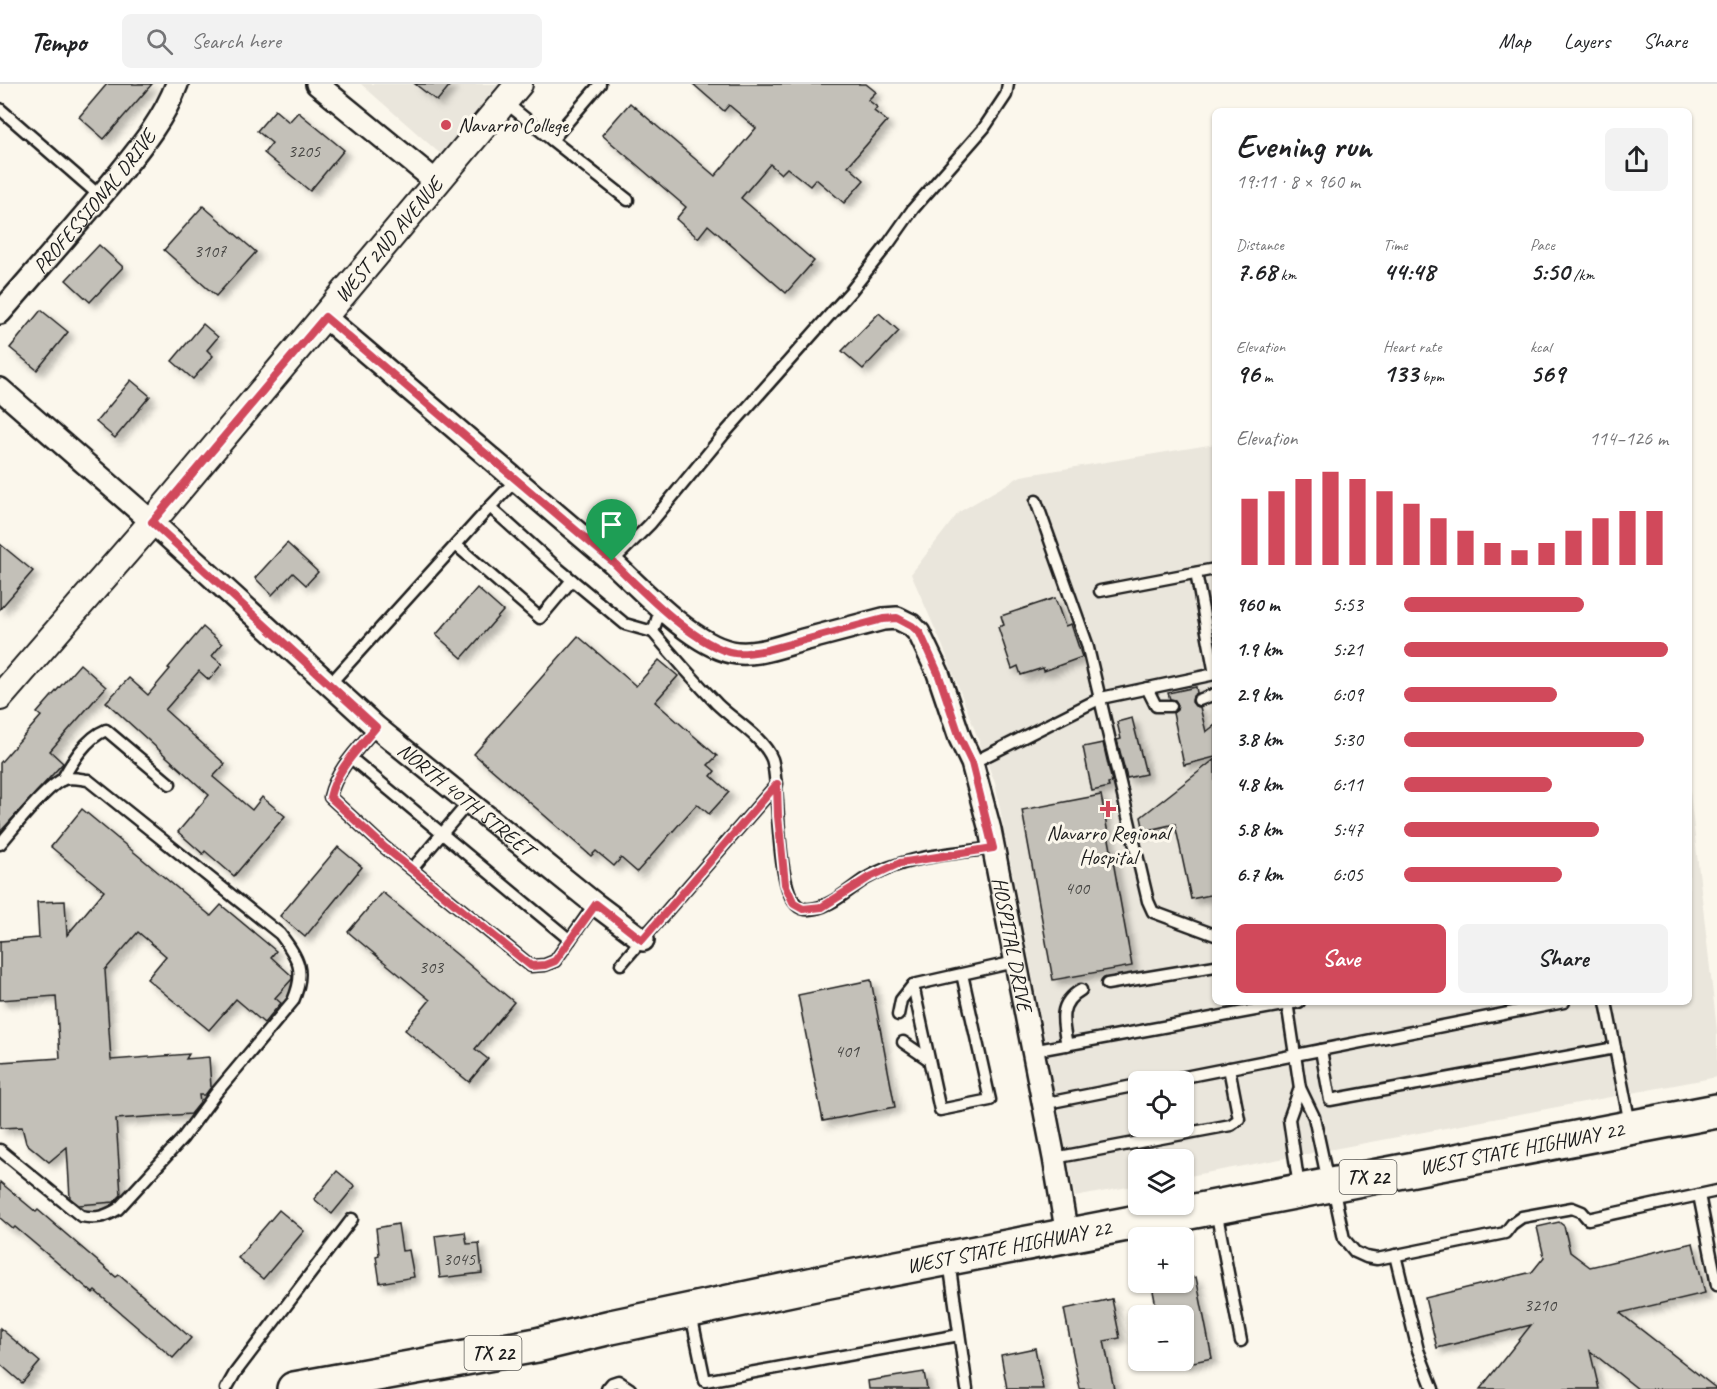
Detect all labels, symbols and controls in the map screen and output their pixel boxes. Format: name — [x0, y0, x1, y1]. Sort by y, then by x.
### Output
search box — [122, 14, 542, 68]
text: Tempo — [30, 24, 86, 59]
icon: search — [143, 25, 176, 58]
text: Search here — [191, 27, 281, 55]
text: Map — [1498, 28, 1531, 54]
text: Layers — [1564, 28, 1610, 54]
text: Share — [1643, 28, 1687, 54]
place label: Navarro College — [458, 112, 569, 138]
marker: Navarro College — [439, 118, 453, 132]
street label: PROFESSIONAL DRIVE — [27, 123, 163, 279]
text: Evening run — [1236, 125, 1371, 167]
button: share — [1605, 128, 1668, 191]
house number: 3205 — [288, 140, 321, 162]
text: 19:11 · 8 × 960 m — [1236, 169, 1360, 194]
street label: WEST 2ND AVENUE — [329, 170, 450, 308]
text: Distance — [1236, 235, 1284, 255]
text: Time — [1383, 235, 1407, 255]
text: Pace — [1530, 235, 1555, 255]
house number: 3107 — [194, 240, 227, 262]
text: 7.68 — [1236, 255, 1277, 288]
text: 44:48 — [1383, 255, 1435, 288]
text: 5:50 — [1530, 255, 1569, 288]
text: km — [1277, 265, 1296, 285]
text: /km — [1569, 265, 1594, 285]
text: Elevation — [1236, 337, 1285, 357]
text: Heart rate — [1383, 337, 1441, 357]
text: kcal — [1530, 337, 1551, 357]
text: 96 — [1236, 357, 1260, 390]
text: 133 — [1383, 357, 1418, 390]
text: 569 — [1530, 357, 1565, 390]
text: m — [1260, 367, 1272, 387]
text: bpm — [1418, 367, 1444, 387]
text: Elevation — [1236, 426, 1298, 451]
text: 114–126 m — [1589, 426, 1668, 451]
pin — [586, 499, 637, 561]
icon: arrive — [595, 508, 628, 541]
text: 960 m — [1236, 592, 1279, 617]
text: 5:53 — [1332, 592, 1363, 617]
text: 1.9 km — [1236, 637, 1282, 662]
text: 5:21 — [1332, 637, 1363, 662]
text: 2.9 km — [1236, 682, 1282, 707]
text: 6:09 — [1332, 682, 1363, 707]
text: 3.8 km — [1236, 727, 1283, 752]
text: 5:30 — [1332, 727, 1363, 752]
street label: NORTH 40TH STREET — [392, 737, 543, 866]
text: 4.8 km — [1236, 772, 1283, 797]
text: 6:11 — [1332, 772, 1363, 797]
marker: Navarro Regional Hospital — [1099, 800, 1117, 818]
text: 5.8 km — [1236, 817, 1282, 842]
text: 5:47 — [1332, 817, 1363, 842]
place label: Navarro Regional Hospital — [1046, 820, 1173, 870]
text: 6.7 km — [1236, 862, 1283, 887]
text: 6:05 — [1332, 862, 1363, 887]
street label: HOSPITAL DRIVE — [987, 875, 1039, 1016]
house number: 400 — [1065, 877, 1091, 899]
button: Save — [1236, 924, 1446, 993]
button: Share — [1458, 924, 1668, 993]
house number: 303 — [419, 956, 445, 978]
house number: 401 — [835, 1040, 860, 1062]
map controls — [1128, 1071, 1194, 1371]
button: locate — [1128, 1071, 1194, 1137]
street label: WEST STATE HIGHWAY 22 — [1417, 1116, 1627, 1181]
button: layers — [1128, 1149, 1194, 1215]
road number: TX 22 — [1340, 1160, 1396, 1194]
street label: WEST STATE HIGHWAY 22 — [904, 1214, 1115, 1279]
button: + — [1128, 1227, 1194, 1293]
house number: 3045 — [443, 1248, 476, 1270]
house number: 3210 — [1524, 1294, 1558, 1316]
button: − — [1128, 1305, 1194, 1371]
road number: TX 22 — [464, 1336, 522, 1370]

